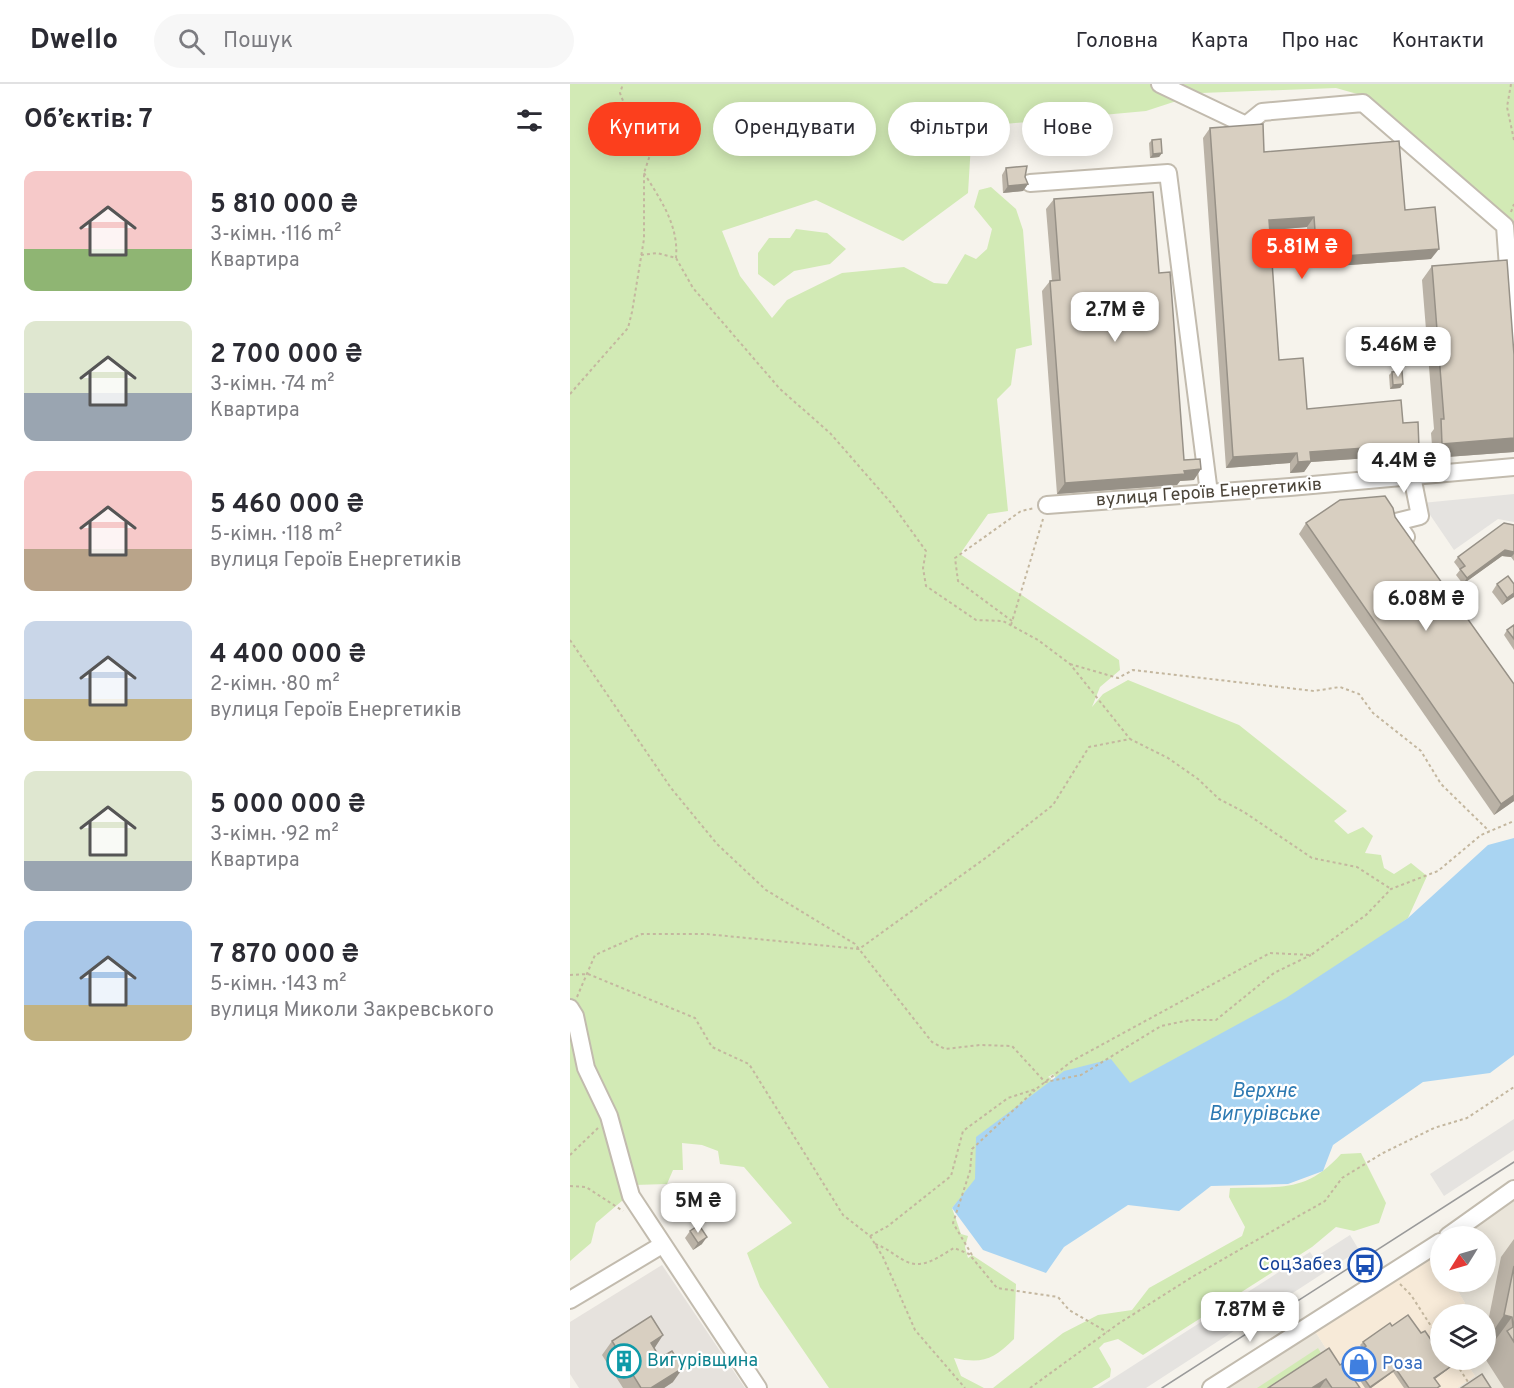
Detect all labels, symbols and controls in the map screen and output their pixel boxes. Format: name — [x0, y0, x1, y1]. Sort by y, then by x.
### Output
search box — [154, 14, 574, 68]
text: Dwello — [30, 23, 118, 59]
icon: search — [175, 25, 208, 58]
text: Пошук — [223, 28, 293, 55]
text: Головна — [1076, 28, 1158, 55]
text: Карта — [1191, 28, 1248, 55]
text: Про нас — [1281, 28, 1359, 55]
text: Контакти — [1392, 28, 1484, 55]
chip: Купити — [588, 102, 701, 156]
chip: Орендувати — [713, 102, 876, 156]
chip: Фільтри — [888, 102, 1010, 156]
chip: Нове — [1022, 102, 1113, 156]
text: Об’єктів: 7 — [24, 104, 153, 137]
icon: filters — [513, 104, 546, 137]
text: 5 810 000 ₴ — [210, 189, 358, 222]
icon: home — [72, 195, 144, 267]
text: 3-кімн. · 116 m² — [210, 222, 341, 248]
pin: 5.81M ₴ — [1247, 229, 1357, 280]
text: 5.81M ₴ — [1266, 235, 1338, 261]
text: Квартира — [210, 248, 299, 274]
pin: 2.7M ₴ — [1066, 292, 1164, 343]
text: 2.7M ₴ — [1085, 298, 1145, 324]
pin: 5.46M ₴ — [1343, 327, 1453, 378]
text: 5.46M ₴ — [1360, 333, 1436, 359]
text: 2 700 000 ₴ — [210, 339, 362, 372]
icon: home — [72, 345, 144, 417]
text: 3-кімн. · 74 m² — [210, 372, 335, 398]
text: Квартира — [210, 398, 299, 424]
pin: 4.4M ₴ — [1355, 443, 1453, 494]
text: 4.4M ₴ — [1372, 449, 1436, 475]
street label: вулиця Героїв Енергетиків — [1095, 474, 1323, 512]
text: 5 460 000 ₴ — [210, 489, 364, 522]
icon: home — [72, 495, 144, 567]
text: 5-кімн. · 118 m² — [210, 522, 342, 548]
text: вулиця Героїв Енергетиків — [210, 548, 462, 574]
pin: 6.08M ₴ — [1371, 581, 1481, 632]
text: 6.08M ₴ — [1387, 587, 1465, 613]
text: 4 400 000 ₴ — [210, 639, 366, 672]
icon: home — [72, 645, 144, 717]
text: 2-кімн. · 80 m² — [210, 672, 340, 698]
text: вулиця Героїв Енергетиків — [210, 698, 462, 724]
text: 5 000 000 ₴ — [210, 789, 365, 822]
icon: home — [72, 795, 144, 867]
text: 3-кімн. · 92 m² — [210, 822, 339, 848]
text: Квартира — [210, 848, 299, 874]
text: 7 870 000 ₴ — [210, 939, 359, 972]
icon: home — [72, 945, 144, 1017]
text: 5-кімн. · 143 m² — [210, 972, 347, 998]
text: вулиця Миколи Закревського — [210, 998, 494, 1024]
water label: Верхнє Вигурівське — [1209, 1079, 1320, 1128]
pin: 5M ₴ — [662, 1183, 734, 1234]
text: 5M ₴ — [675, 1189, 721, 1215]
north arrow — [1430, 1226, 1496, 1292]
map controls — [1430, 1226, 1496, 1370]
bus stop icon: СоцЗабез — [1347, 1247, 1383, 1283]
place label: СоцЗабез — [1258, 1254, 1342, 1277]
pin: 7.87M ₴ — [1195, 1292, 1305, 1343]
text: 7.87M ₴ — [1215, 1298, 1285, 1324]
button: layers — [1430, 1304, 1496, 1370]
building icon: Вигурівщина — [606, 1343, 642, 1379]
shop icon: Роза — [1341, 1346, 1377, 1382]
place label: Вигурівщина — [647, 1350, 758, 1373]
place label: Роза — [1382, 1353, 1423, 1376]

